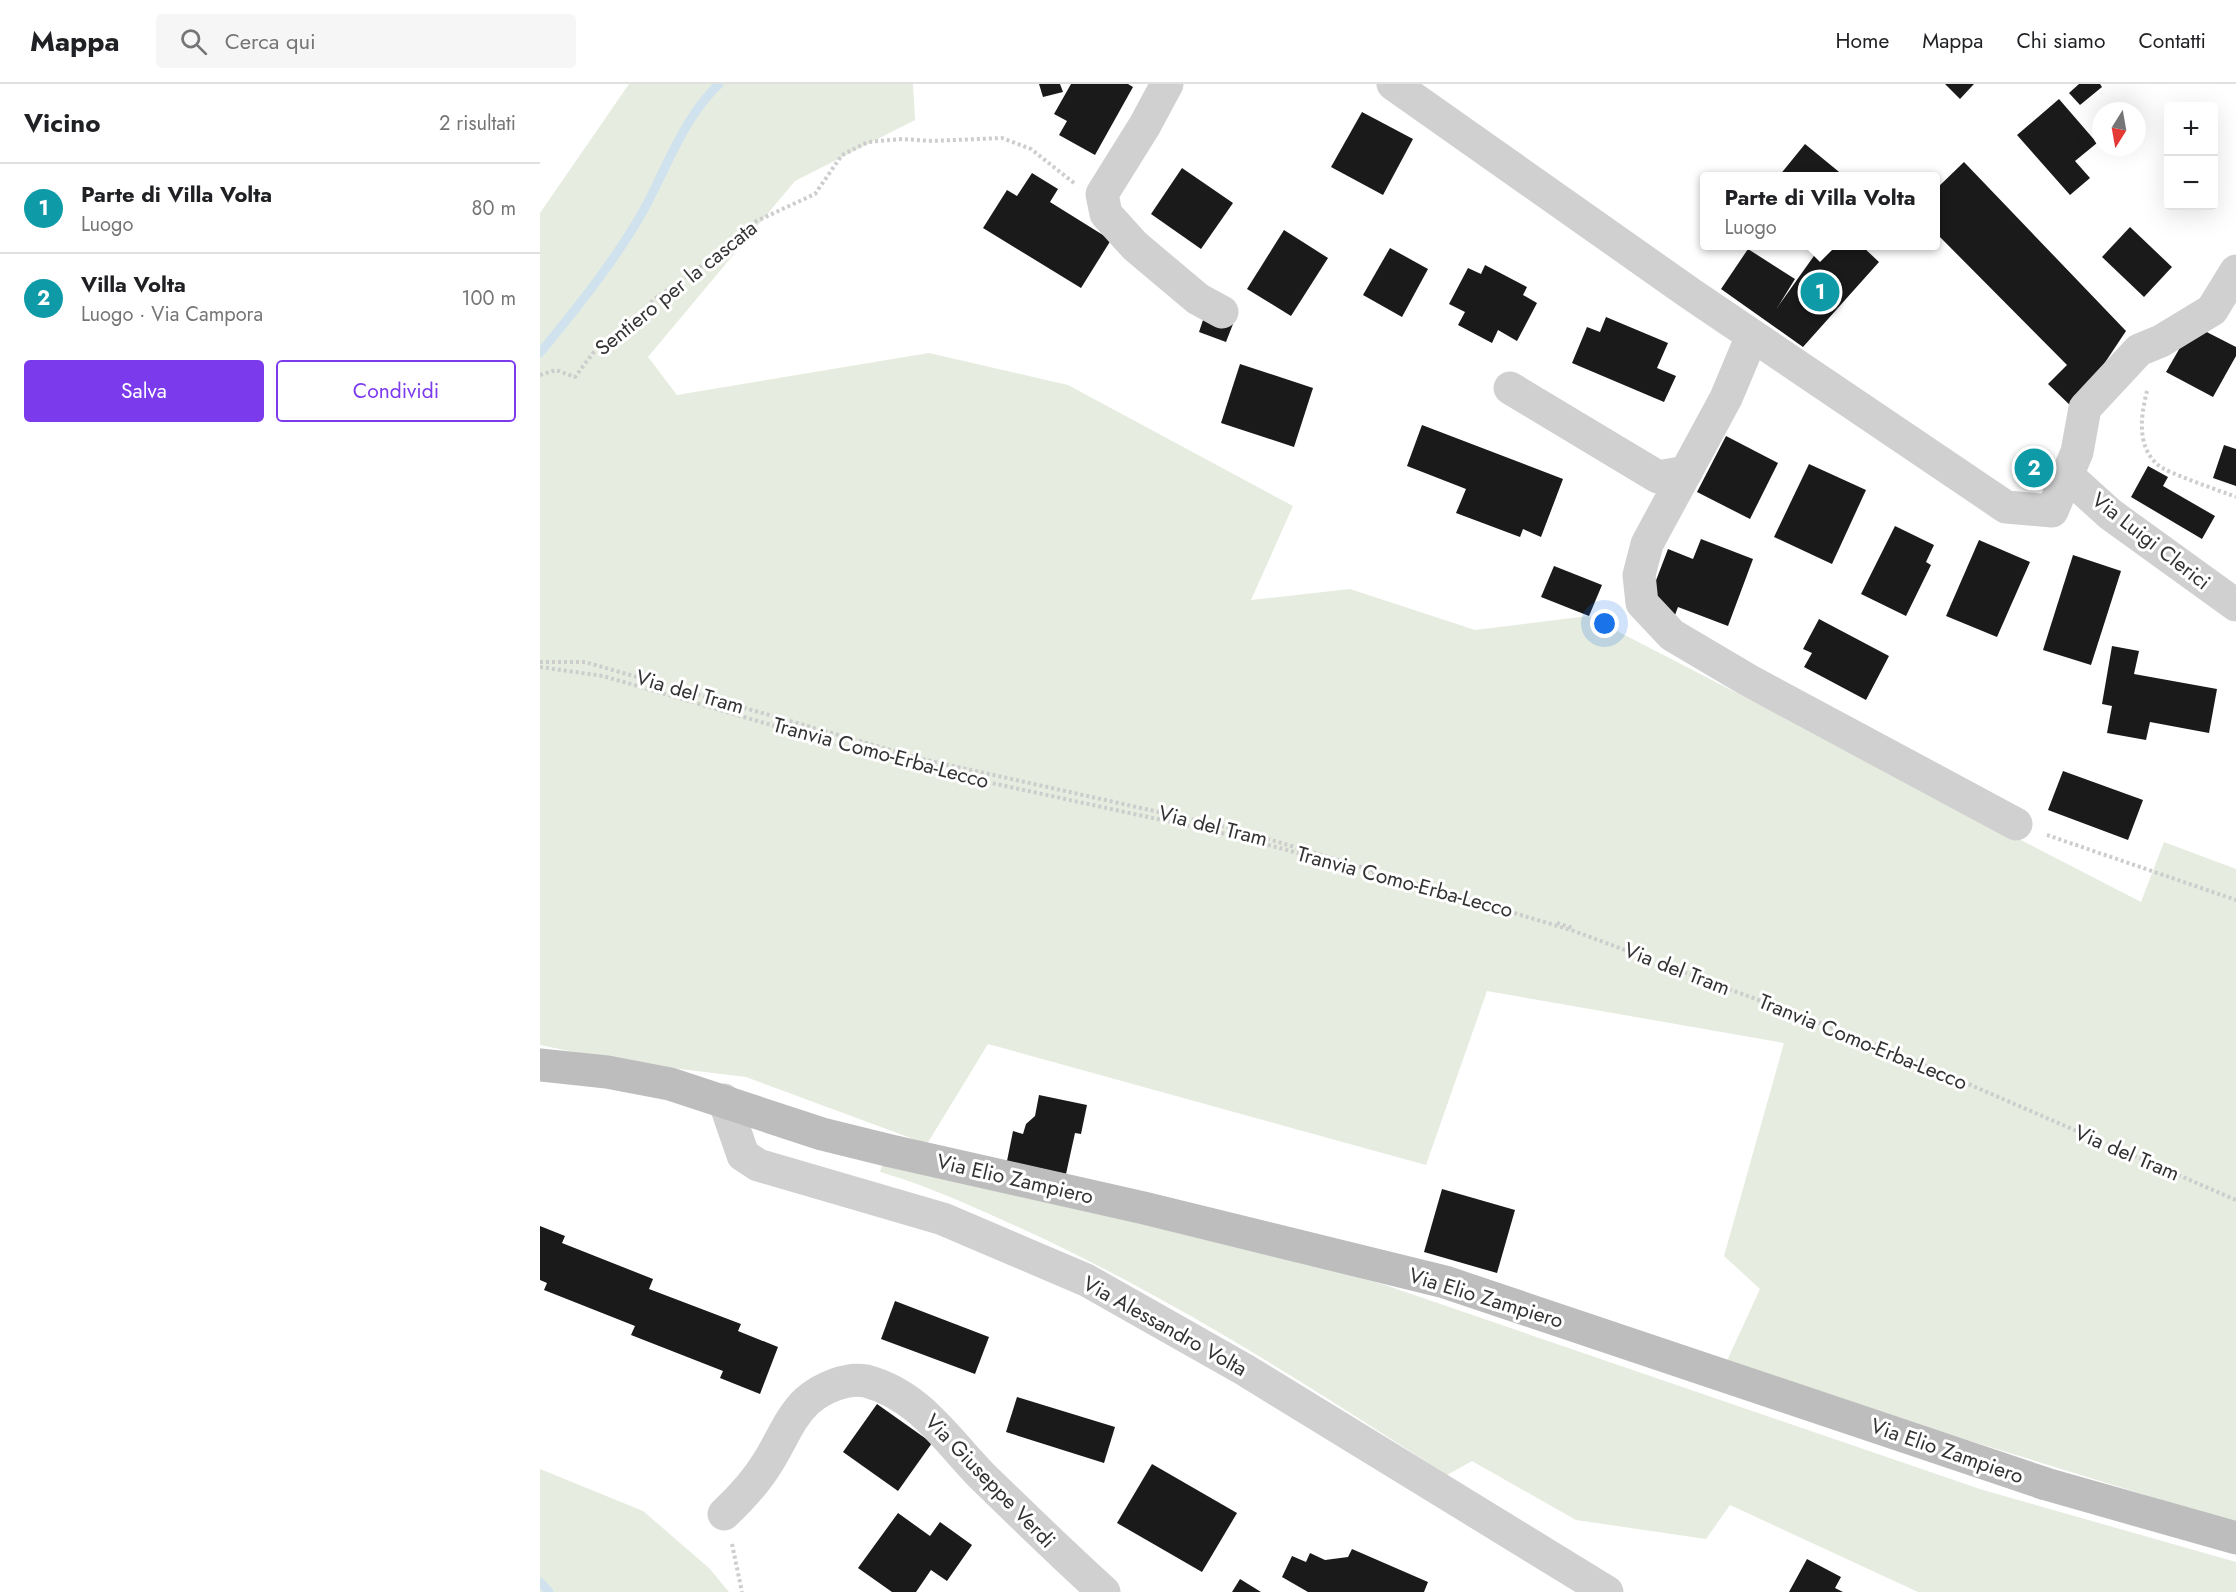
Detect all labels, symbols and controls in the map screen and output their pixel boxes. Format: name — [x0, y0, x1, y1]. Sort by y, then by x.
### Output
search box — [156, 14, 576, 68]
text: Mappa — [30, 21, 120, 62]
icon: search — [177, 25, 210, 58]
text: Cerca qui — [225, 25, 316, 57]
text: Home — [1836, 26, 1889, 56]
text: Mappa — [1922, 26, 1983, 56]
text: Chi siamo — [2016, 26, 2105, 56]
text: Contatti — [2138, 26, 2206, 56]
north arrow — [2092, 102, 2146, 156]
map controls — [2164, 102, 2218, 210]
button: + — [2164, 102, 2218, 156]
text: Vicino — [24, 104, 101, 142]
text: 2 risultati — [439, 109, 516, 138]
button: − — [2164, 156, 2218, 210]
popup — [1700, 172, 1940, 250]
text: Parte di Villa Volta — [81, 178, 272, 210]
text: Parte di Villa Volta — [1724, 181, 1916, 213]
text: 1 — [38, 194, 49, 223]
text: 80 m — [471, 194, 516, 223]
text: Luogo — [81, 210, 133, 239]
street label: Sentiero per la cascata — [589, 213, 763, 363]
text: Luogo — [1724, 213, 1777, 242]
text: Villa Volta — [81, 268, 186, 300]
pin: 1 — [1800, 270, 1840, 314]
text: 2 — [37, 284, 50, 313]
text: 100 m — [461, 284, 516, 313]
text: Luogo · Via Campora — [81, 300, 263, 329]
button: Salva — [24, 360, 264, 422]
button: Condividi — [276, 360, 516, 422]
pin: 2 — [2014, 446, 2054, 490]
street label: Via Luigi Clerici — [2085, 485, 2217, 597]
your location — [1590, 609, 1619, 638]
street label: Via del Tram — [632, 662, 748, 722]
street label: Tranvia Como-Erba-Lecco — [770, 710, 992, 796]
street label: Via del Tram — [1155, 798, 1271, 854]
street label: Tranvia Como-Erba-Lecco — [1294, 839, 1516, 925]
street label: Via del Tram — [1620, 935, 1734, 1003]
street label: Tranvia Como-Erba-Lecco — [1754, 986, 1972, 1098]
street label: Via del Tram — [2070, 1117, 2184, 1189]
street label: Via Elio Zampiero — [934, 1146, 1096, 1212]
street label: Via Elio Zampiero — [1405, 1260, 1567, 1336]
street label: Via Alessandro Volta — [1077, 1268, 1253, 1384]
street label: Via Giuseppe Verdi — [918, 1407, 1062, 1555]
street label: Via Elio Zampiero — [1867, 1411, 2027, 1491]

